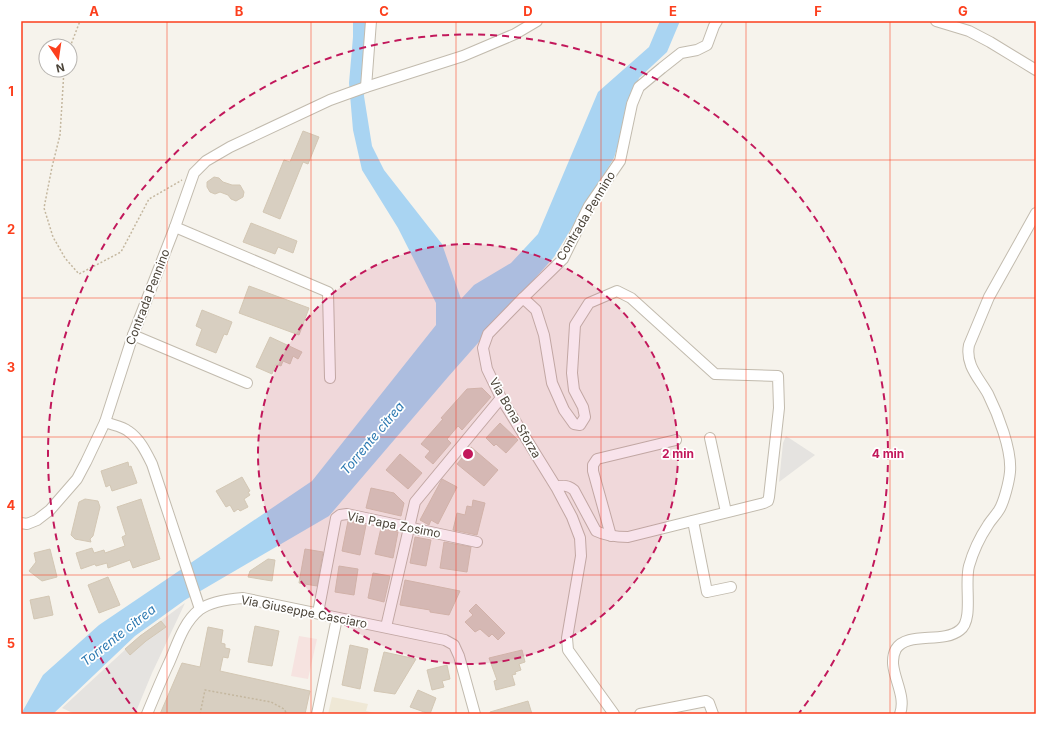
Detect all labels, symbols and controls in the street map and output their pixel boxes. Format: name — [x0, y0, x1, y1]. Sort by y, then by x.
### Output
text: A — [89, 3, 99, 19]
text: B — [235, 3, 244, 19]
text: C — [379, 3, 389, 19]
text: D — [523, 3, 533, 19]
text: E — [669, 3, 677, 19]
text: F — [814, 3, 822, 19]
text: G — [958, 3, 968, 19]
north arrow — [38, 38, 78, 78]
text: N — [55, 60, 66, 76]
text: 1 — [8, 83, 14, 99]
street label: Contrada Pennino — [553, 168, 618, 263]
text: 2 — [7, 221, 15, 237]
street label: Contrada Pennino — [122, 247, 173, 347]
text: 3 — [7, 359, 15, 375]
street label: Via Bona Sforza — [486, 375, 545, 461]
water label: Torrente citrea — [337, 398, 407, 478]
text: 2 min — [662, 446, 694, 461]
text: 4 min — [872, 446, 904, 461]
centre of rings — [461, 447, 475, 461]
text: 4 — [7, 497, 16, 513]
street label: Via Papa Zosimo — [346, 508, 442, 541]
street label: Via Giuseppe Casciaro — [240, 592, 369, 631]
water label: Torrente citrea — [77, 601, 159, 669]
text: 5 — [7, 635, 15, 651]

